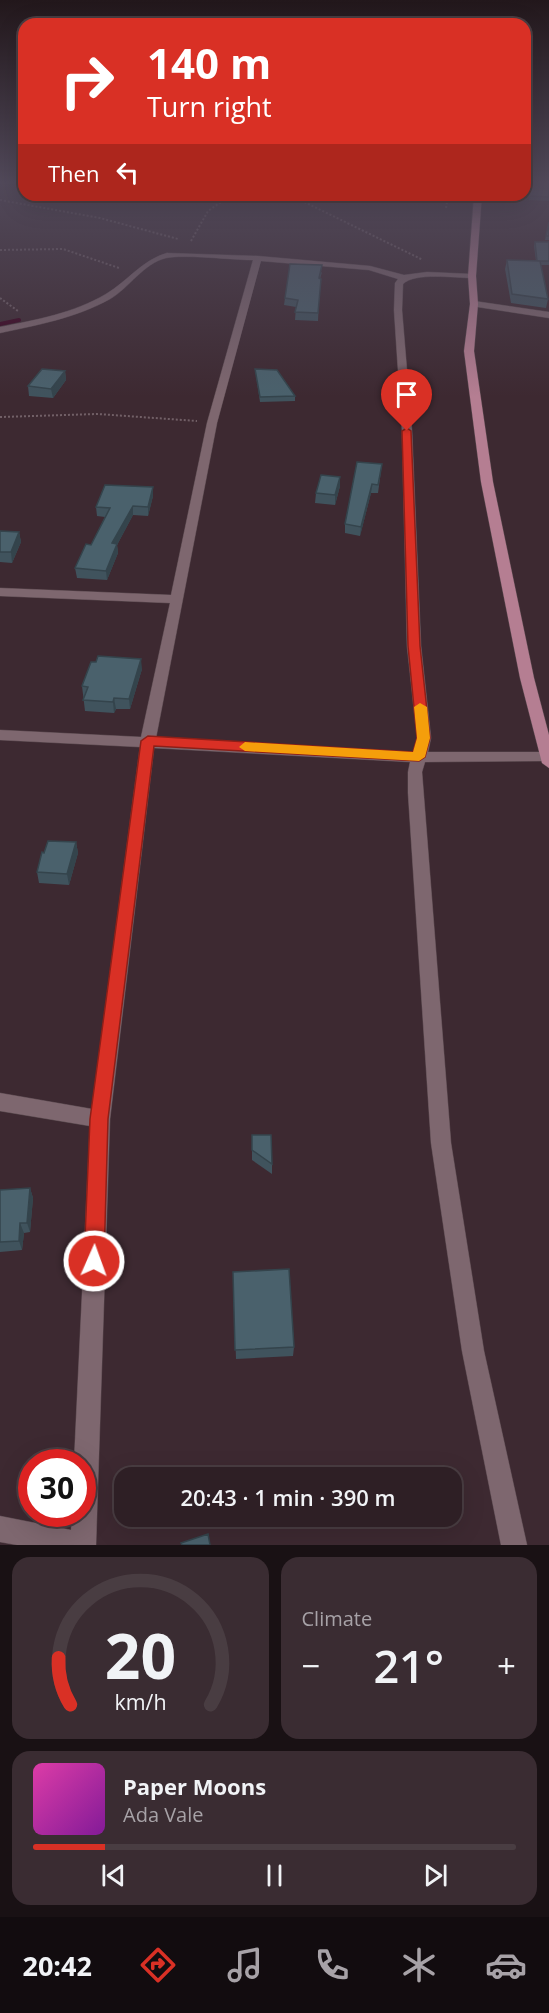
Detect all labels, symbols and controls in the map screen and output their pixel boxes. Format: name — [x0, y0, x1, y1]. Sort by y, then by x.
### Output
text: 140 m — [147, 34, 271, 91]
icon: right — [48, 42, 126, 120]
text: Turn right — [147, 88, 272, 125]
icon: left — [111, 156, 144, 189]
text: Then — [48, 158, 99, 188]
pin — [381, 369, 432, 431]
icon: arrive — [390, 378, 423, 411]
position arrow — [62, 1229, 126, 1293]
speed limit sign: 30 — [18, 1449, 96, 1527]
text: 20:43 · 1 min · 390 m — [180, 1482, 396, 1512]
text: Climate — [302, 1605, 372, 1632]
text: 20 — [105, 1612, 176, 1697]
text: 21° — [373, 1635, 444, 1696]
text: − — [302, 1643, 320, 1688]
text: + — [497, 1643, 516, 1688]
text: km/h — [114, 1687, 166, 1716]
text: Paper Moons — [123, 1771, 266, 1801]
text: Ada Vale — [123, 1801, 204, 1828]
icon: previous — [97, 1859, 130, 1892]
icon: pause — [258, 1859, 291, 1892]
icon: next — [419, 1859, 452, 1892]
icon: directions — [137, 1944, 179, 1986]
icon: music — [224, 1944, 266, 1986]
icon: phone — [311, 1944, 353, 1986]
icon: climate — [398, 1944, 440, 1986]
icon: car — [485, 1944, 527, 1986]
text: 20:42 — [22, 1947, 92, 1984]

